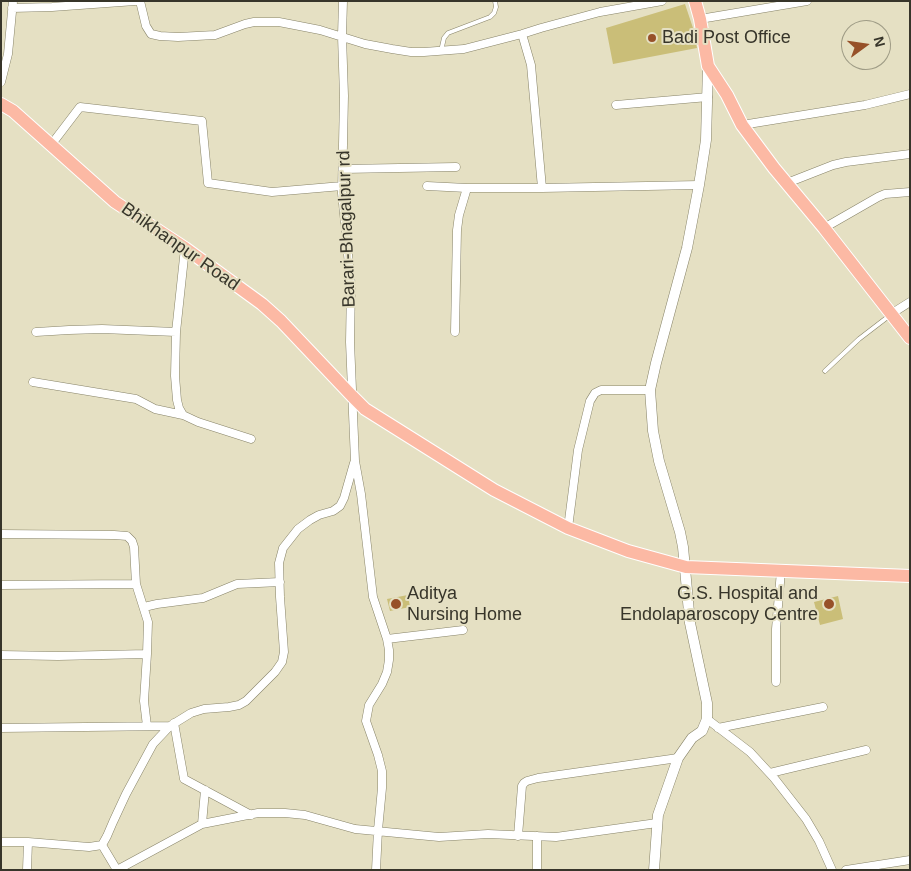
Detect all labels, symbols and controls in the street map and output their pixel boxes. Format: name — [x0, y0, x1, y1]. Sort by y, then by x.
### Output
north arrow — [841, 20, 891, 70]
place label: Badi Post Office — [662, 27, 791, 49]
marker: Badi Post Office — [646, 32, 658, 44]
text: N — [871, 35, 889, 48]
street label: Barari-Bhagalpur rd — [333, 150, 361, 308]
street label: Bhikhanpur Road — [117, 198, 243, 296]
place label: Aditya Nursing Home — [407, 583, 522, 626]
place label: G.S. Hospital and Endolaparoscopy Centre — [620, 583, 818, 626]
marker: Aditya Nursing Home — [389, 597, 403, 611]
marker: G.S. Hospital and Endolaparoscopy Centre — [822, 597, 836, 611]

